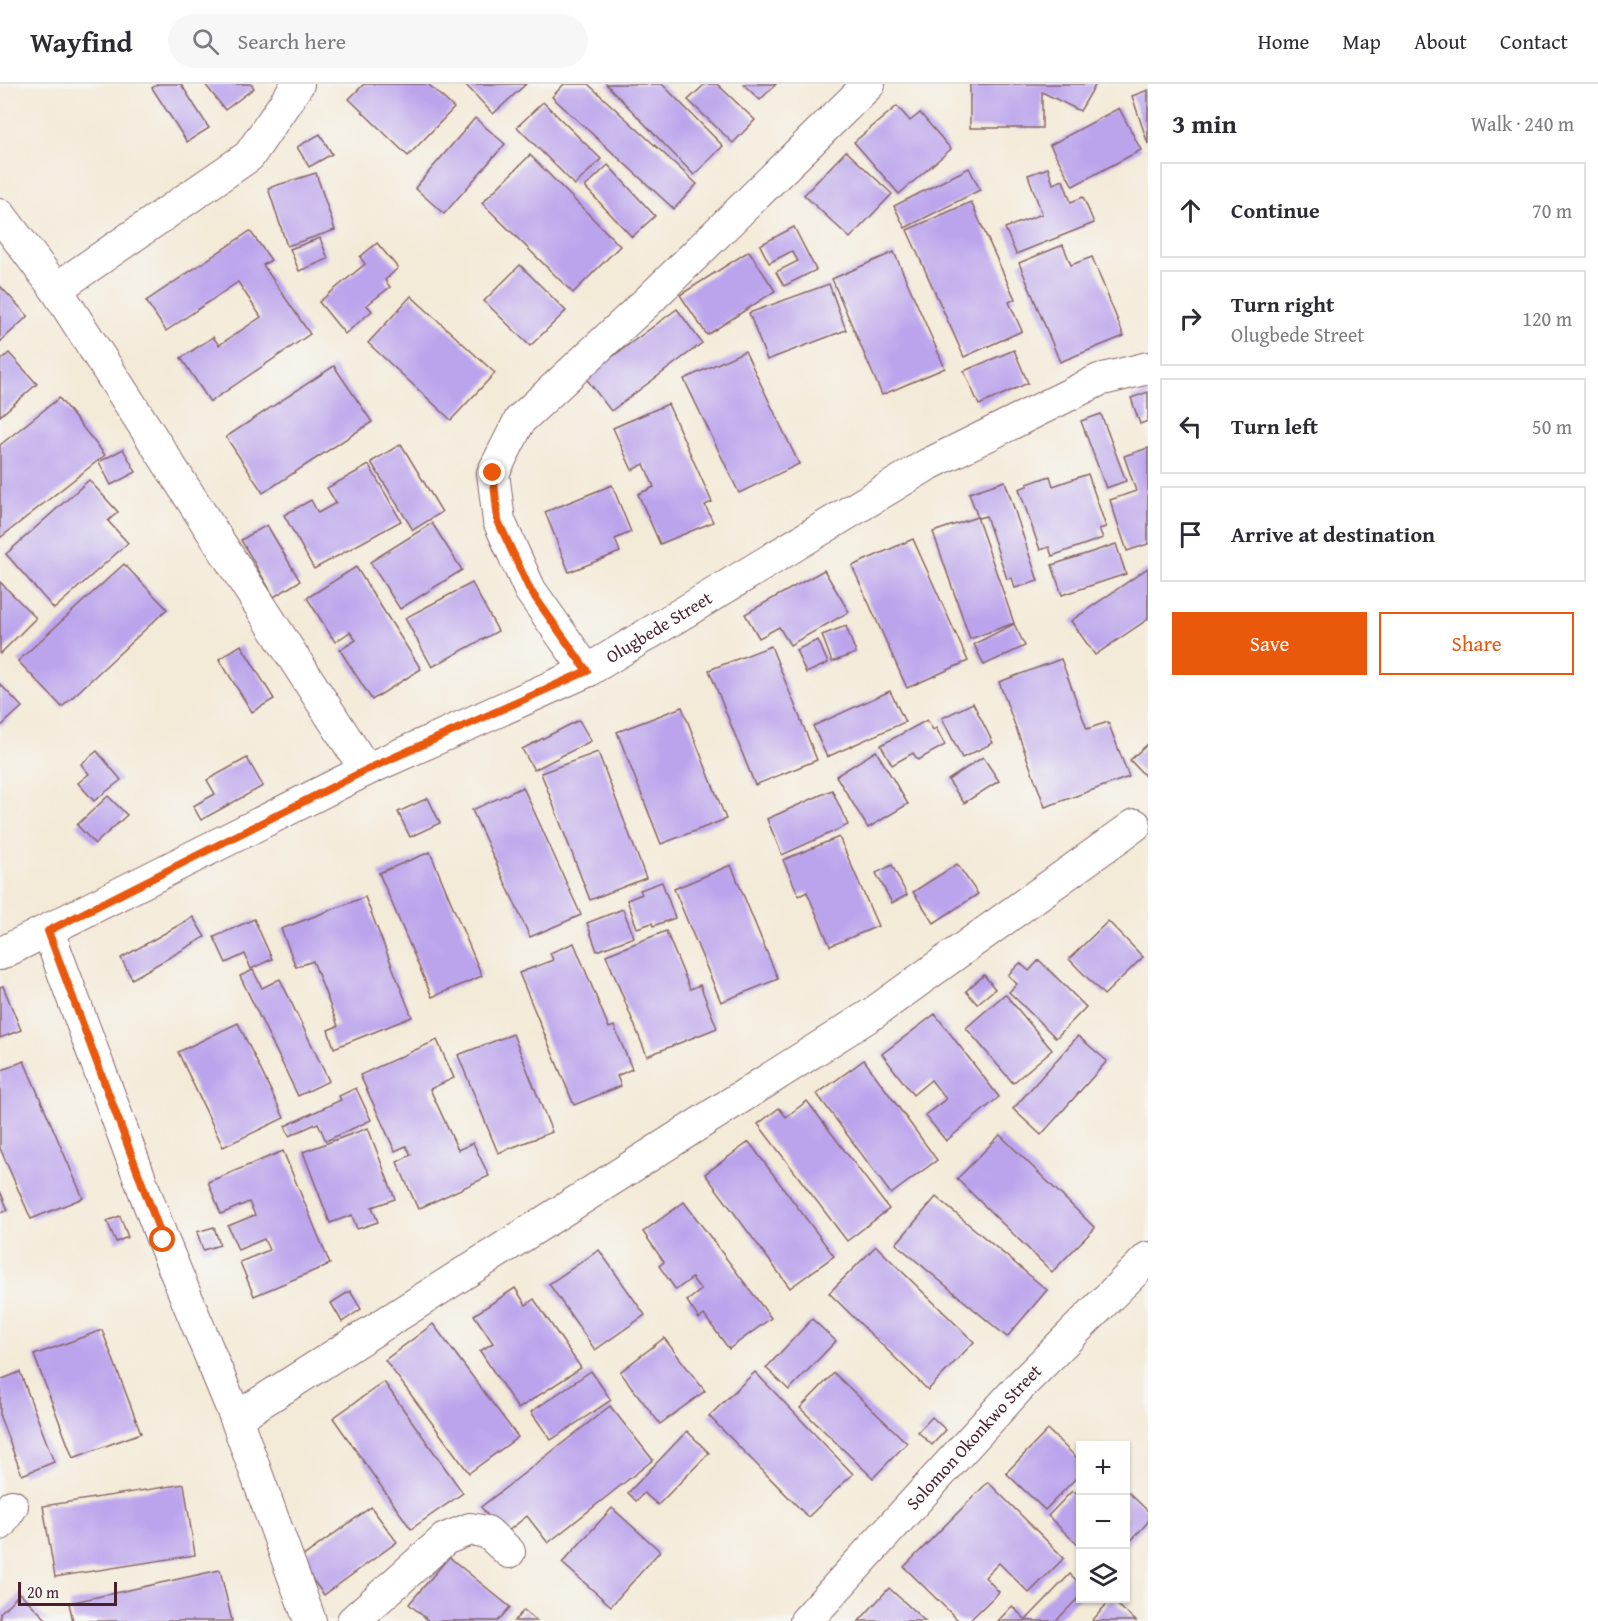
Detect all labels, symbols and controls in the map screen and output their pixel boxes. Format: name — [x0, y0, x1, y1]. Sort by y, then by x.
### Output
search box — [168, 14, 588, 68]
text: Wayfind — [30, 21, 132, 62]
icon: search — [189, 25, 222, 58]
text: Search here — [237, 25, 346, 57]
text: Home — [1258, 26, 1309, 57]
text: Map — [1342, 26, 1381, 57]
text: About — [1414, 26, 1467, 57]
text: Contact — [1500, 26, 1568, 57]
text: 3 min — [1172, 104, 1237, 143]
text: Walk · 240 m — [1471, 109, 1574, 138]
icon: ahead — [1174, 194, 1207, 227]
text: Continue — [1231, 194, 1320, 226]
text: 70 m — [1532, 196, 1572, 225]
text: Turn right — [1231, 288, 1334, 320]
icon: right — [1174, 302, 1207, 335]
text: 120 m — [1522, 304, 1572, 333]
text: Olugbede Street — [1231, 320, 1364, 349]
icon: left — [1174, 410, 1207, 443]
text: Turn left — [1231, 410, 1318, 442]
text: 50 m — [1532, 412, 1572, 441]
route end — [479, 459, 505, 485]
icon: arrive — [1174, 518, 1207, 551]
text: Arrive at destination — [1231, 518, 1435, 550]
street label: Olugbede Street — [600, 584, 718, 670]
button: Save — [1172, 612, 1367, 675]
button: Share — [1379, 612, 1574, 675]
route start — [149, 1226, 175, 1252]
street label: Solomon Okonkwo Street — [900, 1357, 1048, 1516]
map controls — [1076, 1441, 1130, 1603]
button: + — [1076, 1441, 1130, 1495]
button: − — [1076, 1495, 1130, 1549]
button: layers — [1076, 1549, 1130, 1603]
scale bar — [18, 1579, 117, 1606]
text: 20 m — [27, 1580, 59, 1604]

